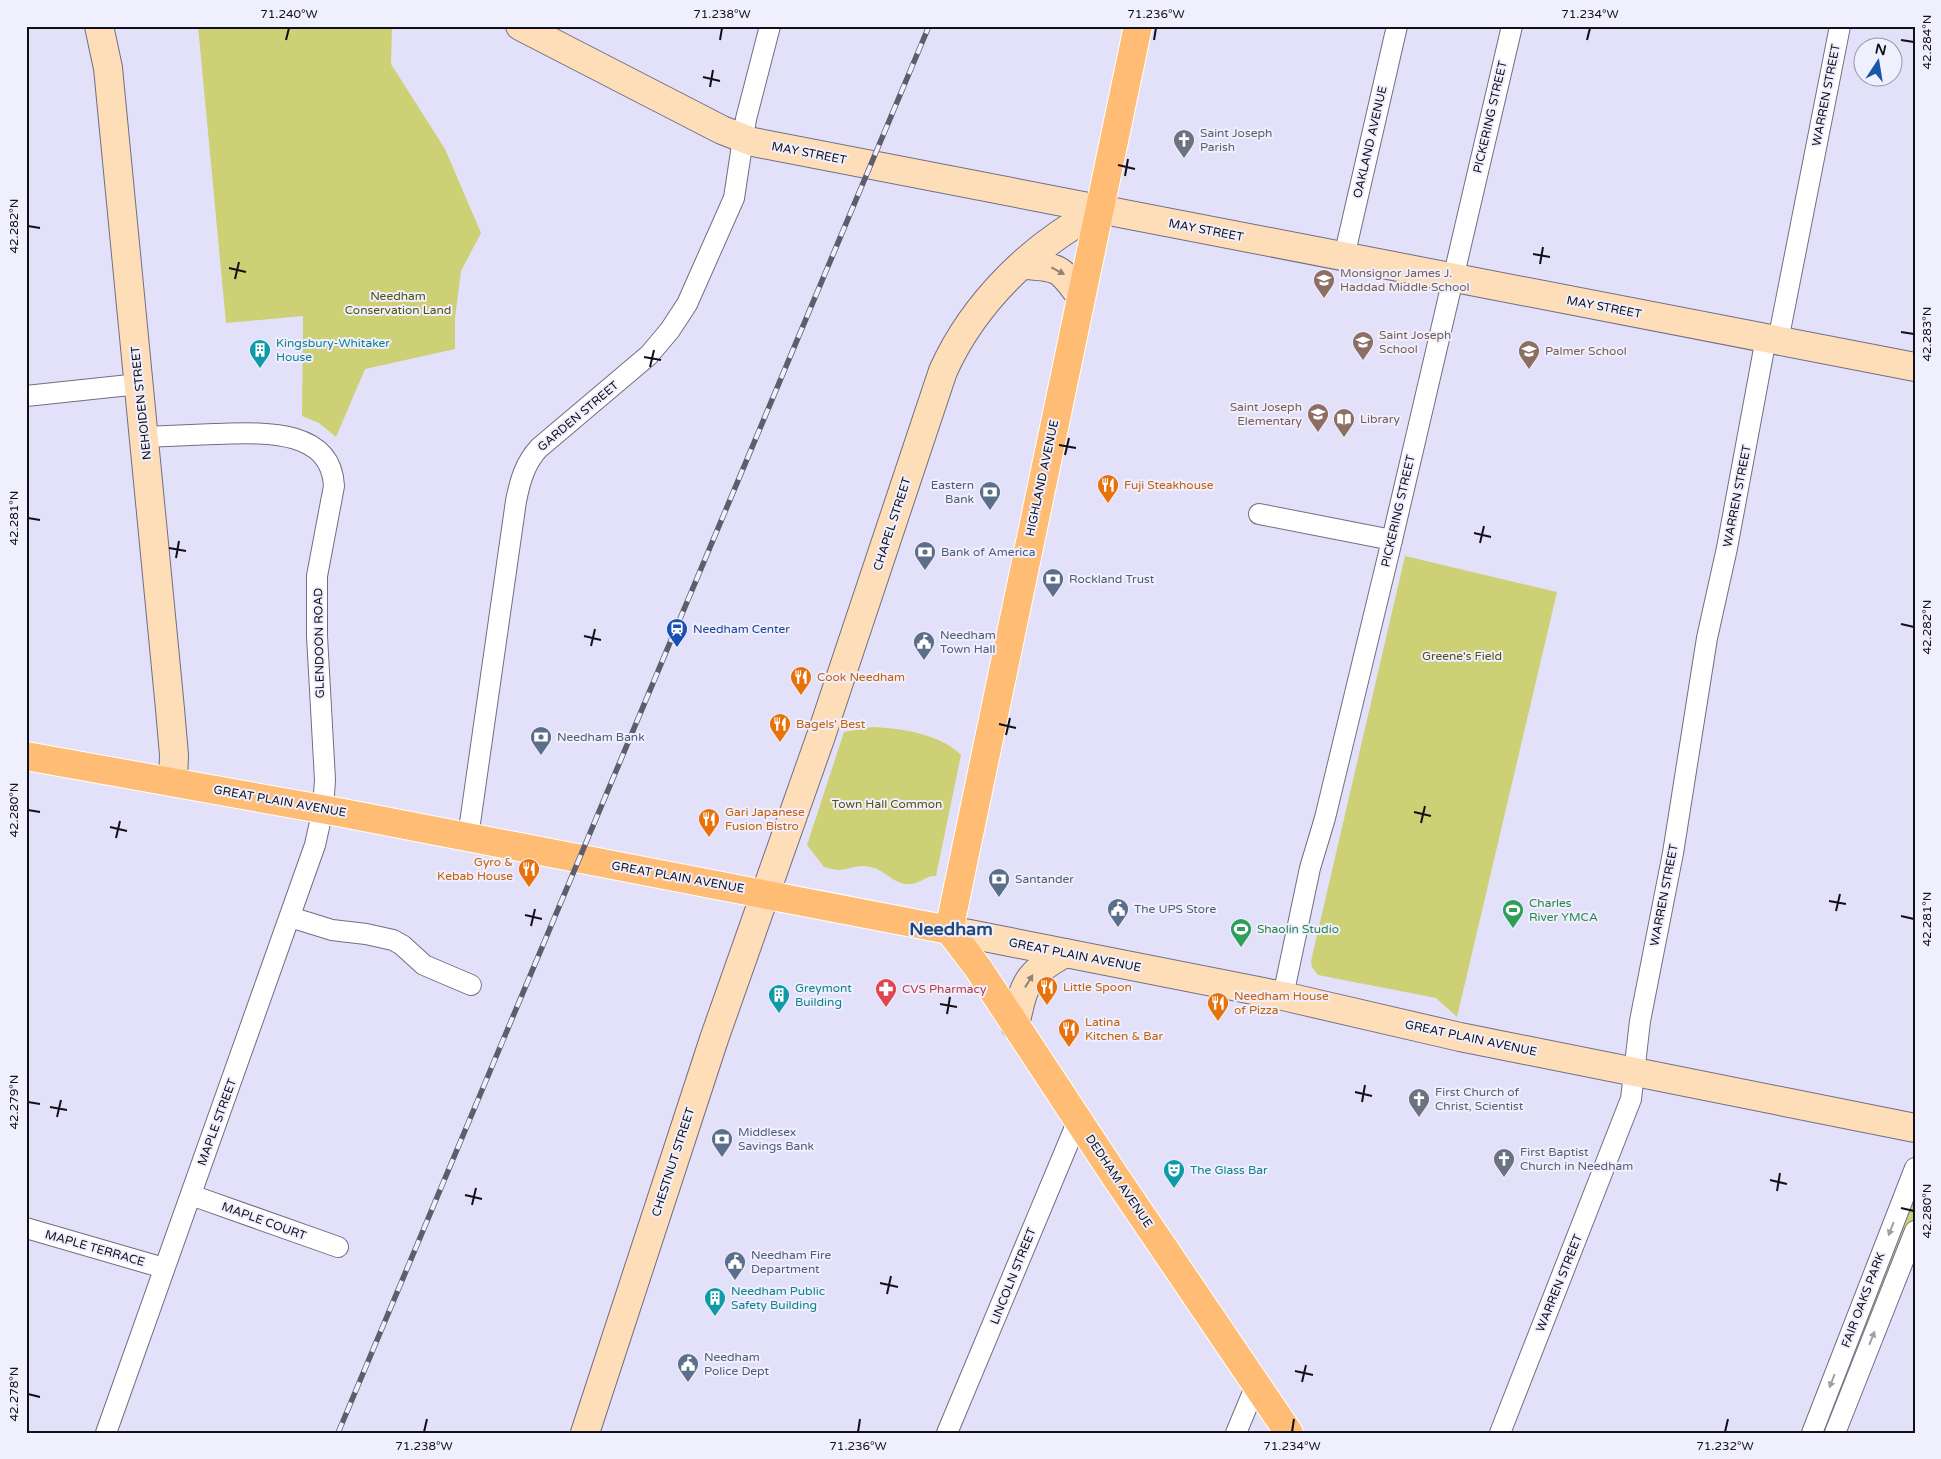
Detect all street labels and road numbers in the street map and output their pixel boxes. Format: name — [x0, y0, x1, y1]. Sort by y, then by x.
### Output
street label: WARREN STREET — [1809, 42, 1843, 147]
street label: PICKERING STREET — [1470, 59, 1510, 174]
street label: OAKLAND AVENUE — [1350, 84, 1390, 199]
street label: MAY STREET — [770, 139, 848, 167]
street label: MAY STREET — [1167, 216, 1245, 244]
street label: MAY STREET — [1565, 293, 1643, 321]
street label: NEHOIDEN STREET — [128, 345, 154, 461]
street label: GARDEN STREET — [535, 378, 622, 454]
street label: HIGHLAND AVENUE — [1023, 418, 1061, 538]
street label: WARREN STREET — [1720, 443, 1754, 548]
street label: PICKERING STREET — [1378, 453, 1418, 568]
street label: CHAPEL STREET — [870, 475, 914, 573]
street label: GLENDOON ROAD — [311, 588, 327, 698]
street label: GREAT PLAIN AVENUE — [213, 782, 348, 820]
street label: WARREN STREET — [1647, 842, 1681, 947]
street label: GREAT PLAIN AVENUE — [611, 858, 746, 896]
street label: GREAT PLAIN AVENUE — [1008, 935, 1143, 975]
street label: GREAT PLAIN AVENUE — [1404, 1017, 1539, 1059]
street label: MAPLE STREET — [195, 1076, 239, 1167]
street label: CHESTNUT STREET — [649, 1105, 697, 1218]
street label: DEDHAM AVENUE — [1083, 1132, 1156, 1230]
street label: MAPLE COURT — [220, 1199, 309, 1243]
street label: LINCOLN STREET — [987, 1225, 1039, 1326]
street label: MAPLE TERRACE — [43, 1227, 147, 1269]
street label: WARREN STREET — [1533, 1232, 1585, 1334]
street label: FAIR OAKS PARK — [1838, 1250, 1888, 1350]

